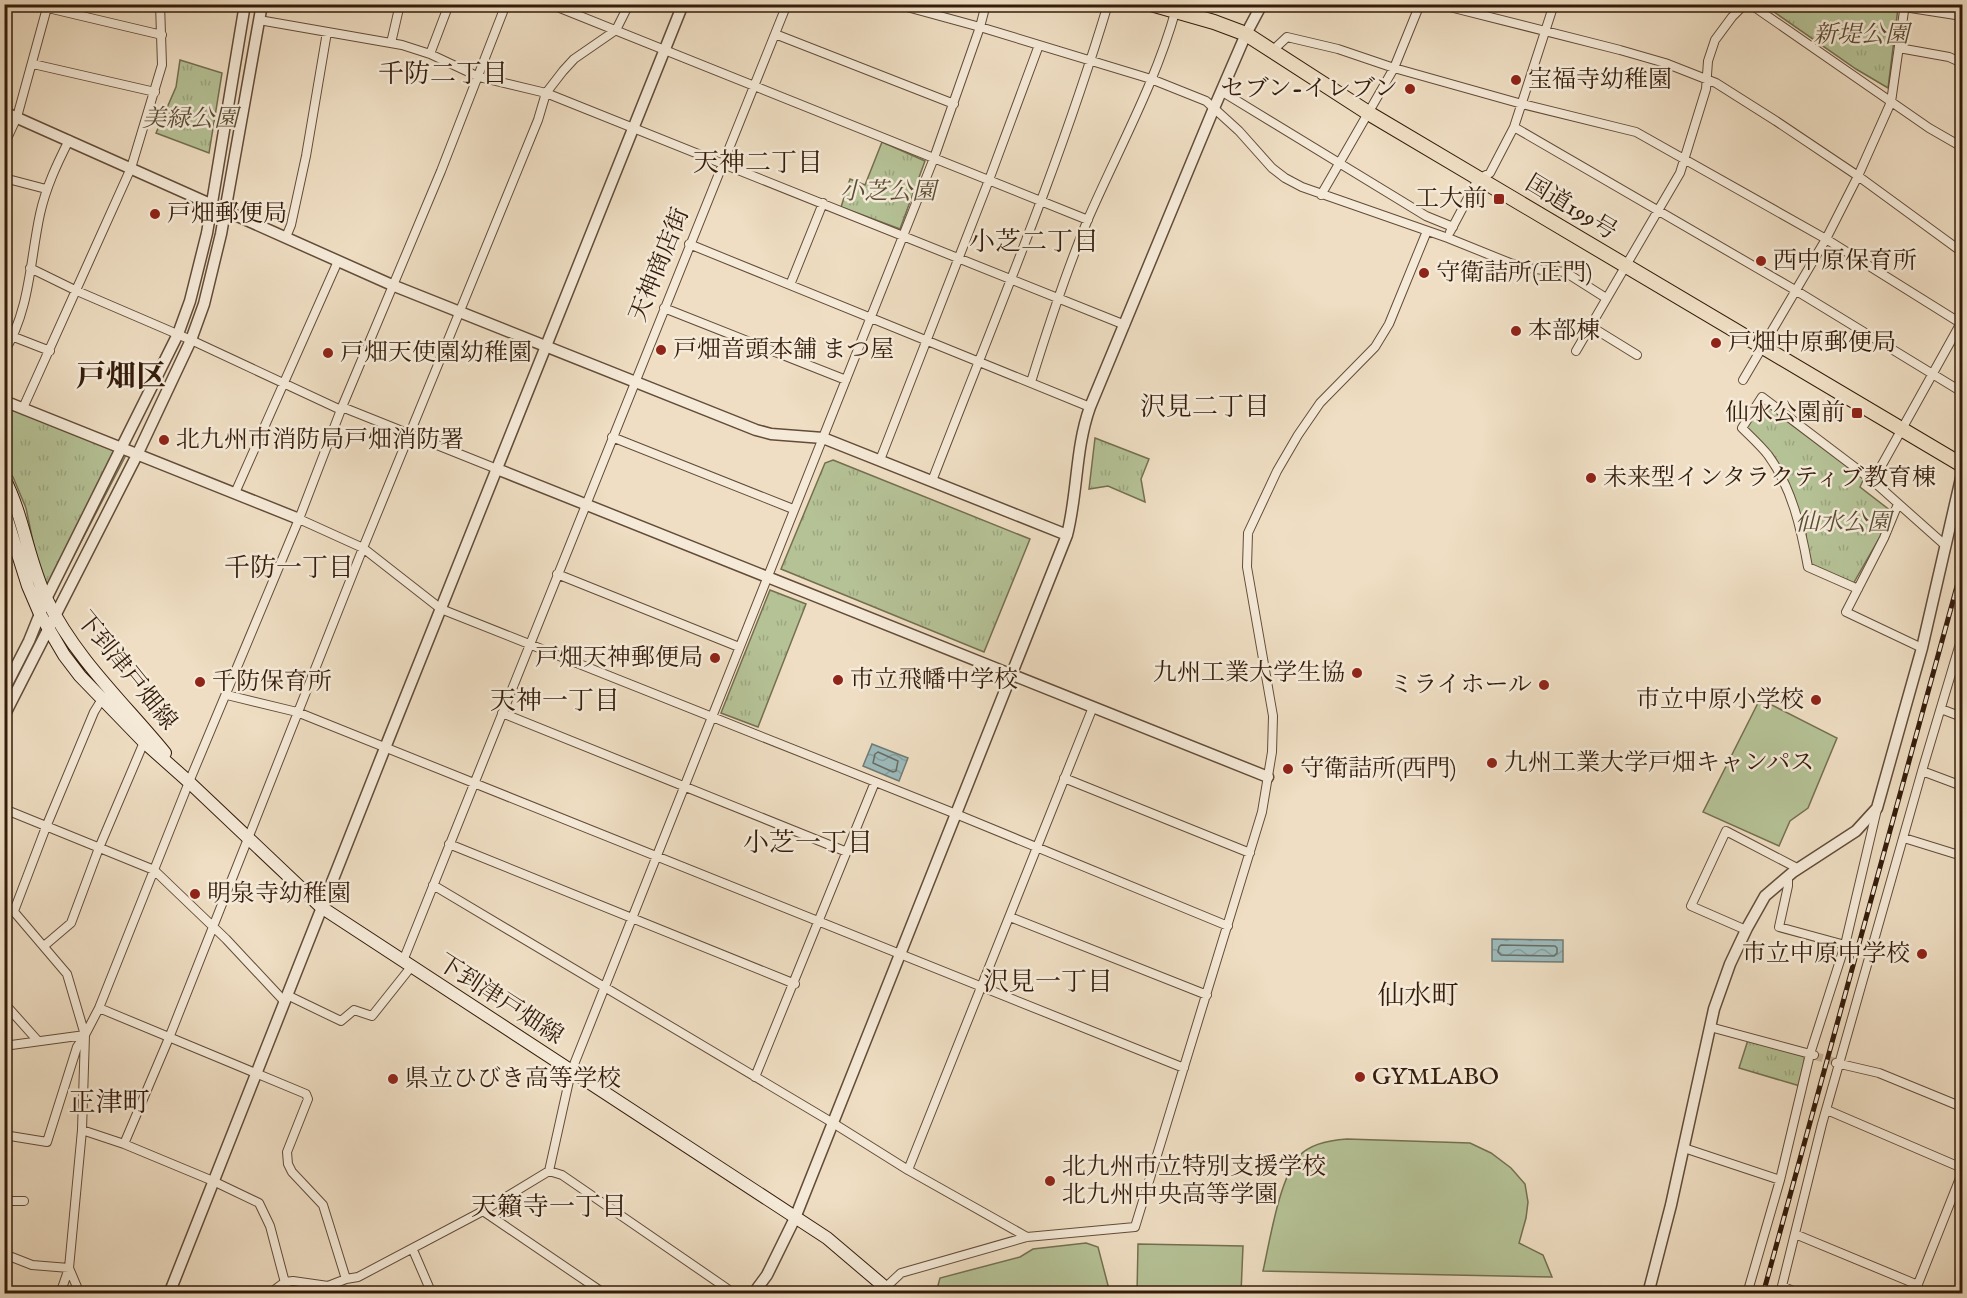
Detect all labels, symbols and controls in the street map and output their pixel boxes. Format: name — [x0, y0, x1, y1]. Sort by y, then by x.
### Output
park label: 新堤公園 — [1813, 20, 1913, 51]
district label: 千防二丁目 — [378, 58, 508, 91]
place label: 宝福寺幼稚園 — [1528, 65, 1672, 96]
marker: 宝福寺幼稚園 — [1509, 73, 1523, 87]
place label: セブン-イレブン — [1221, 74, 1398, 105]
marker: セブン-イレブン — [1403, 82, 1417, 96]
park label: 美緑公園 — [142, 104, 242, 135]
district label: 天神二丁目 — [693, 147, 823, 180]
street label: 国道199号 — [1519, 168, 1623, 248]
park label: 小芝公園 — [840, 177, 940, 208]
place label: 工大前 — [1415, 184, 1487, 215]
marker: 工大前 — [1492, 192, 1506, 206]
place label: 戸畑郵便局 — [167, 199, 287, 230]
street label: 天神商店街 — [623, 204, 697, 326]
marker: 戸畑郵便局 — [148, 207, 162, 221]
district label: 小芝二丁目 — [969, 226, 1099, 259]
place label: 西中原保育所 — [1773, 246, 1917, 277]
marker: 西中原保育所 — [1754, 254, 1768, 268]
place label: 守衛詰所(正門) — [1436, 258, 1592, 289]
marker: 守衛詰所(正門) — [1417, 266, 1431, 280]
place label: 本部棟 — [1528, 316, 1600, 347]
marker: 本部棟 — [1509, 324, 1523, 338]
place label: 戸畑中原郵便局 — [1728, 328, 1896, 359]
place label: 戸畑音頭本舗 まつ屋 — [673, 335, 894, 366]
marker: 戸畑中原郵便局 — [1709, 336, 1723, 350]
place label: 戸畑天使園幼稚園 — [340, 338, 532, 369]
marker: 戸畑音頭本舗 まつ屋 — [654, 343, 668, 357]
marker: 戸畑天使園幼稚園 — [321, 346, 335, 360]
district label: 戸畑区 — [76, 359, 166, 397]
district label: 沢見二丁目 — [1140, 391, 1270, 424]
place label: 仙水公園前 — [1725, 398, 1845, 429]
marker: 仙水公園前 — [1850, 406, 1864, 420]
place label: 北九州市消防局戸畑消防署 — [176, 425, 464, 456]
marker: 北九州市消防局戸畑消防署 — [157, 433, 171, 447]
place label: 未来型インタラクティブ教育棟 — [1603, 463, 1936, 494]
marker: 未来型インタラクティブ教育棟 — [1584, 471, 1598, 485]
park label: 仙水公園 — [1795, 508, 1895, 539]
district label: 千防一丁目 — [224, 552, 354, 585]
street label: 下到津戸畑線 — [69, 605, 183, 737]
place label: 戸畑天神郵便局 — [535, 643, 703, 674]
marker: 戸畑天神郵便局 — [708, 651, 722, 665]
place label: 九州工業大学生協 — [1153, 658, 1345, 689]
place label: 市立飛幡中学校 — [850, 665, 1018, 696]
marker: 九州工業大学生協 — [1350, 666, 1364, 680]
place label: 千防保育所 — [212, 667, 332, 698]
place label: ミライホール — [1389, 670, 1532, 701]
marker: 市立飛幡中学校 — [831, 673, 845, 687]
marker: 千防保育所 — [193, 675, 207, 689]
marker: ミライホール — [1537, 678, 1551, 692]
district label: 天神一丁目 — [490, 685, 620, 718]
place label: 市立中原小学校 — [1636, 685, 1804, 716]
marker: 市立中原小学校 — [1809, 693, 1823, 707]
place label: 九州工業大学戸畑キャンパス — [1504, 748, 1814, 779]
place label: 守衛詰所(西門) — [1300, 754, 1456, 785]
marker: 九州工業大学戸畑キャンパス — [1485, 756, 1499, 770]
marker: 守衛詰所(西門) — [1281, 762, 1295, 776]
district label: 小芝一丁目 — [743, 827, 873, 860]
place label: 明泉寺幼稚園 — [207, 879, 351, 910]
marker: 明泉寺幼稚園 — [188, 887, 202, 901]
place label: 市立中原中学校 — [1742, 939, 1910, 970]
marker: 市立中原中学校 — [1915, 947, 1929, 961]
street label: 下到津戸畑線 — [431, 948, 569, 1052]
district label: 沢見一丁目 — [983, 966, 1113, 999]
district label: 仙水町 — [1378, 980, 1459, 1014]
place label: GYMLABO — [1372, 1062, 1499, 1093]
place label: 県立ひびき高等学校 — [405, 1064, 621, 1095]
marker: GYMLABO — [1353, 1070, 1367, 1084]
marker: 県立ひびき高等学校 — [386, 1072, 400, 1086]
district label: 正津町 — [69, 1087, 150, 1121]
place label: 北九州市立特別支援学校 北九州中央高等学園 — [1062, 1152, 1326, 1211]
marker: 北九州市立特別支援学校 北九州中央高等学園 — [1043, 1174, 1057, 1188]
district label: 天籟寺一丁目 — [471, 1191, 627, 1224]

